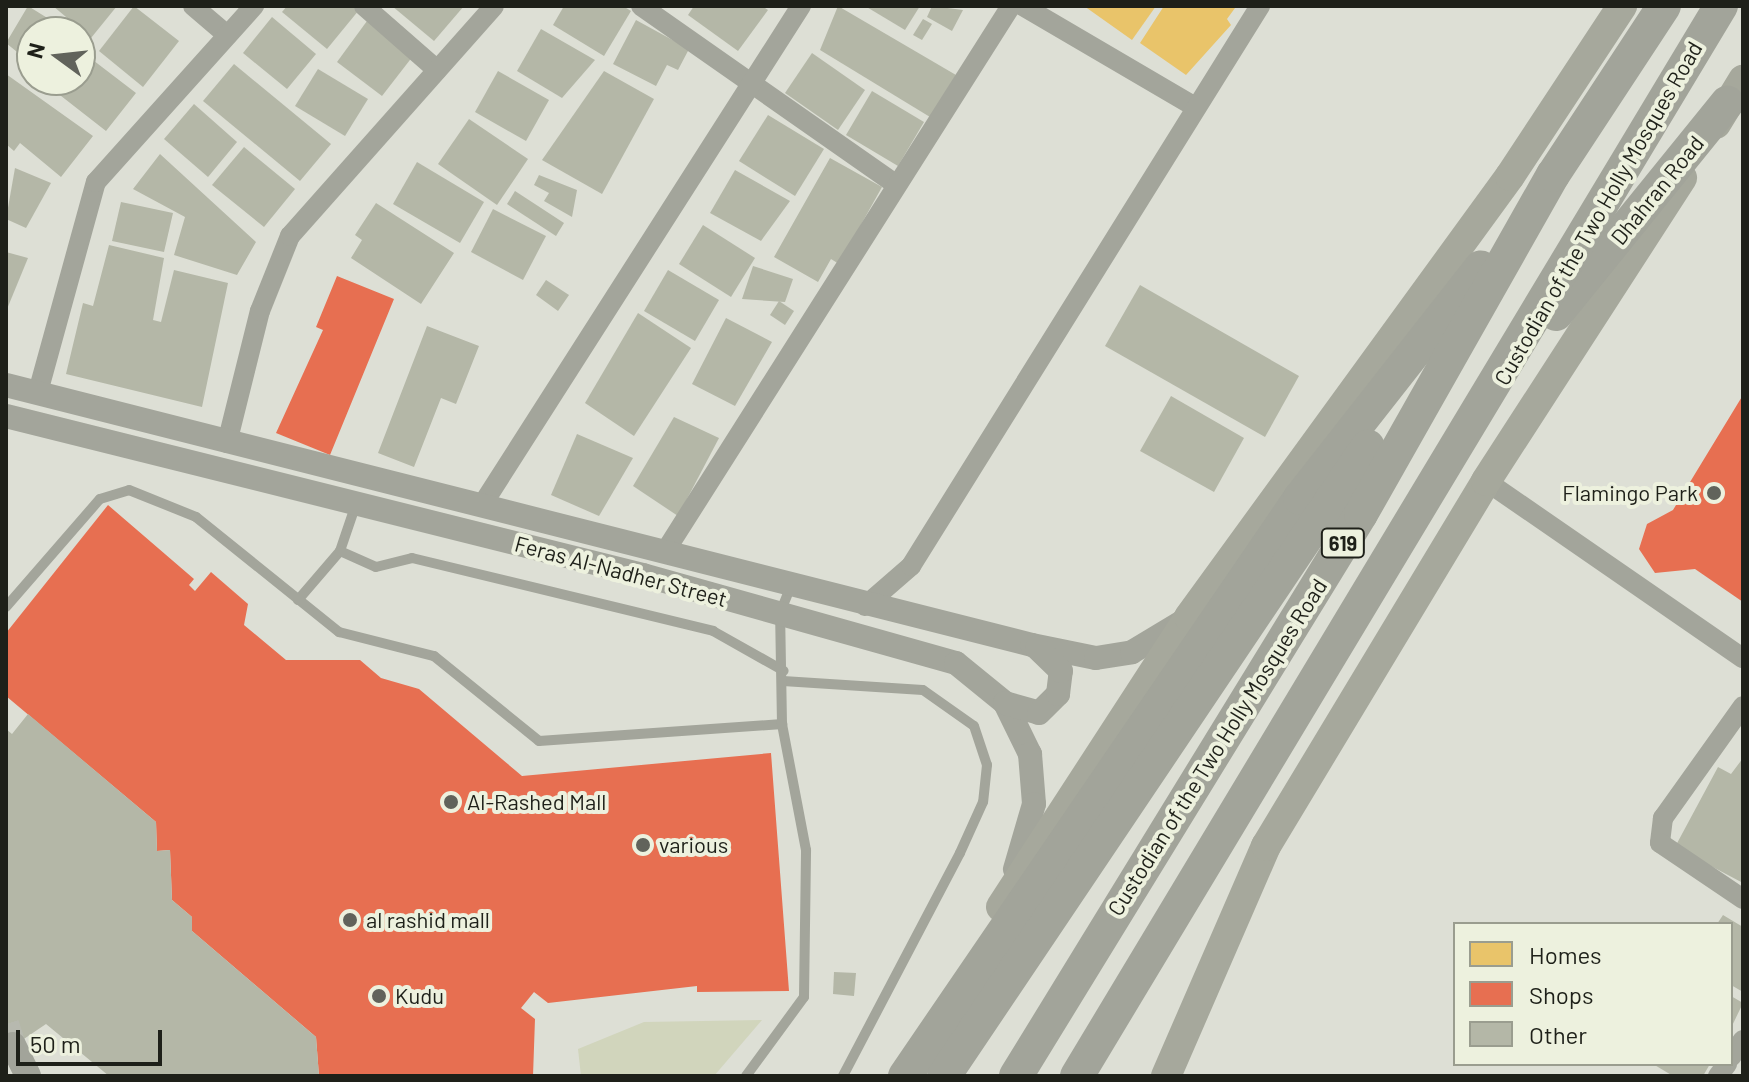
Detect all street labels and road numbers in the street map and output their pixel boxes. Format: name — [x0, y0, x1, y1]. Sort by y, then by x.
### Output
street label: Custodian of the Two Holly Mosques Road — [1488, 36, 1708, 390]
street label: Dhahran Road — [1605, 130, 1709, 250]
road number: 619 — [1319, 527, 1367, 559]
street label: Feras Al-Nadher Street — [512, 530, 730, 612]
street label: Custodian of the Two Holly Mosques Road — [1102, 574, 1332, 920]

